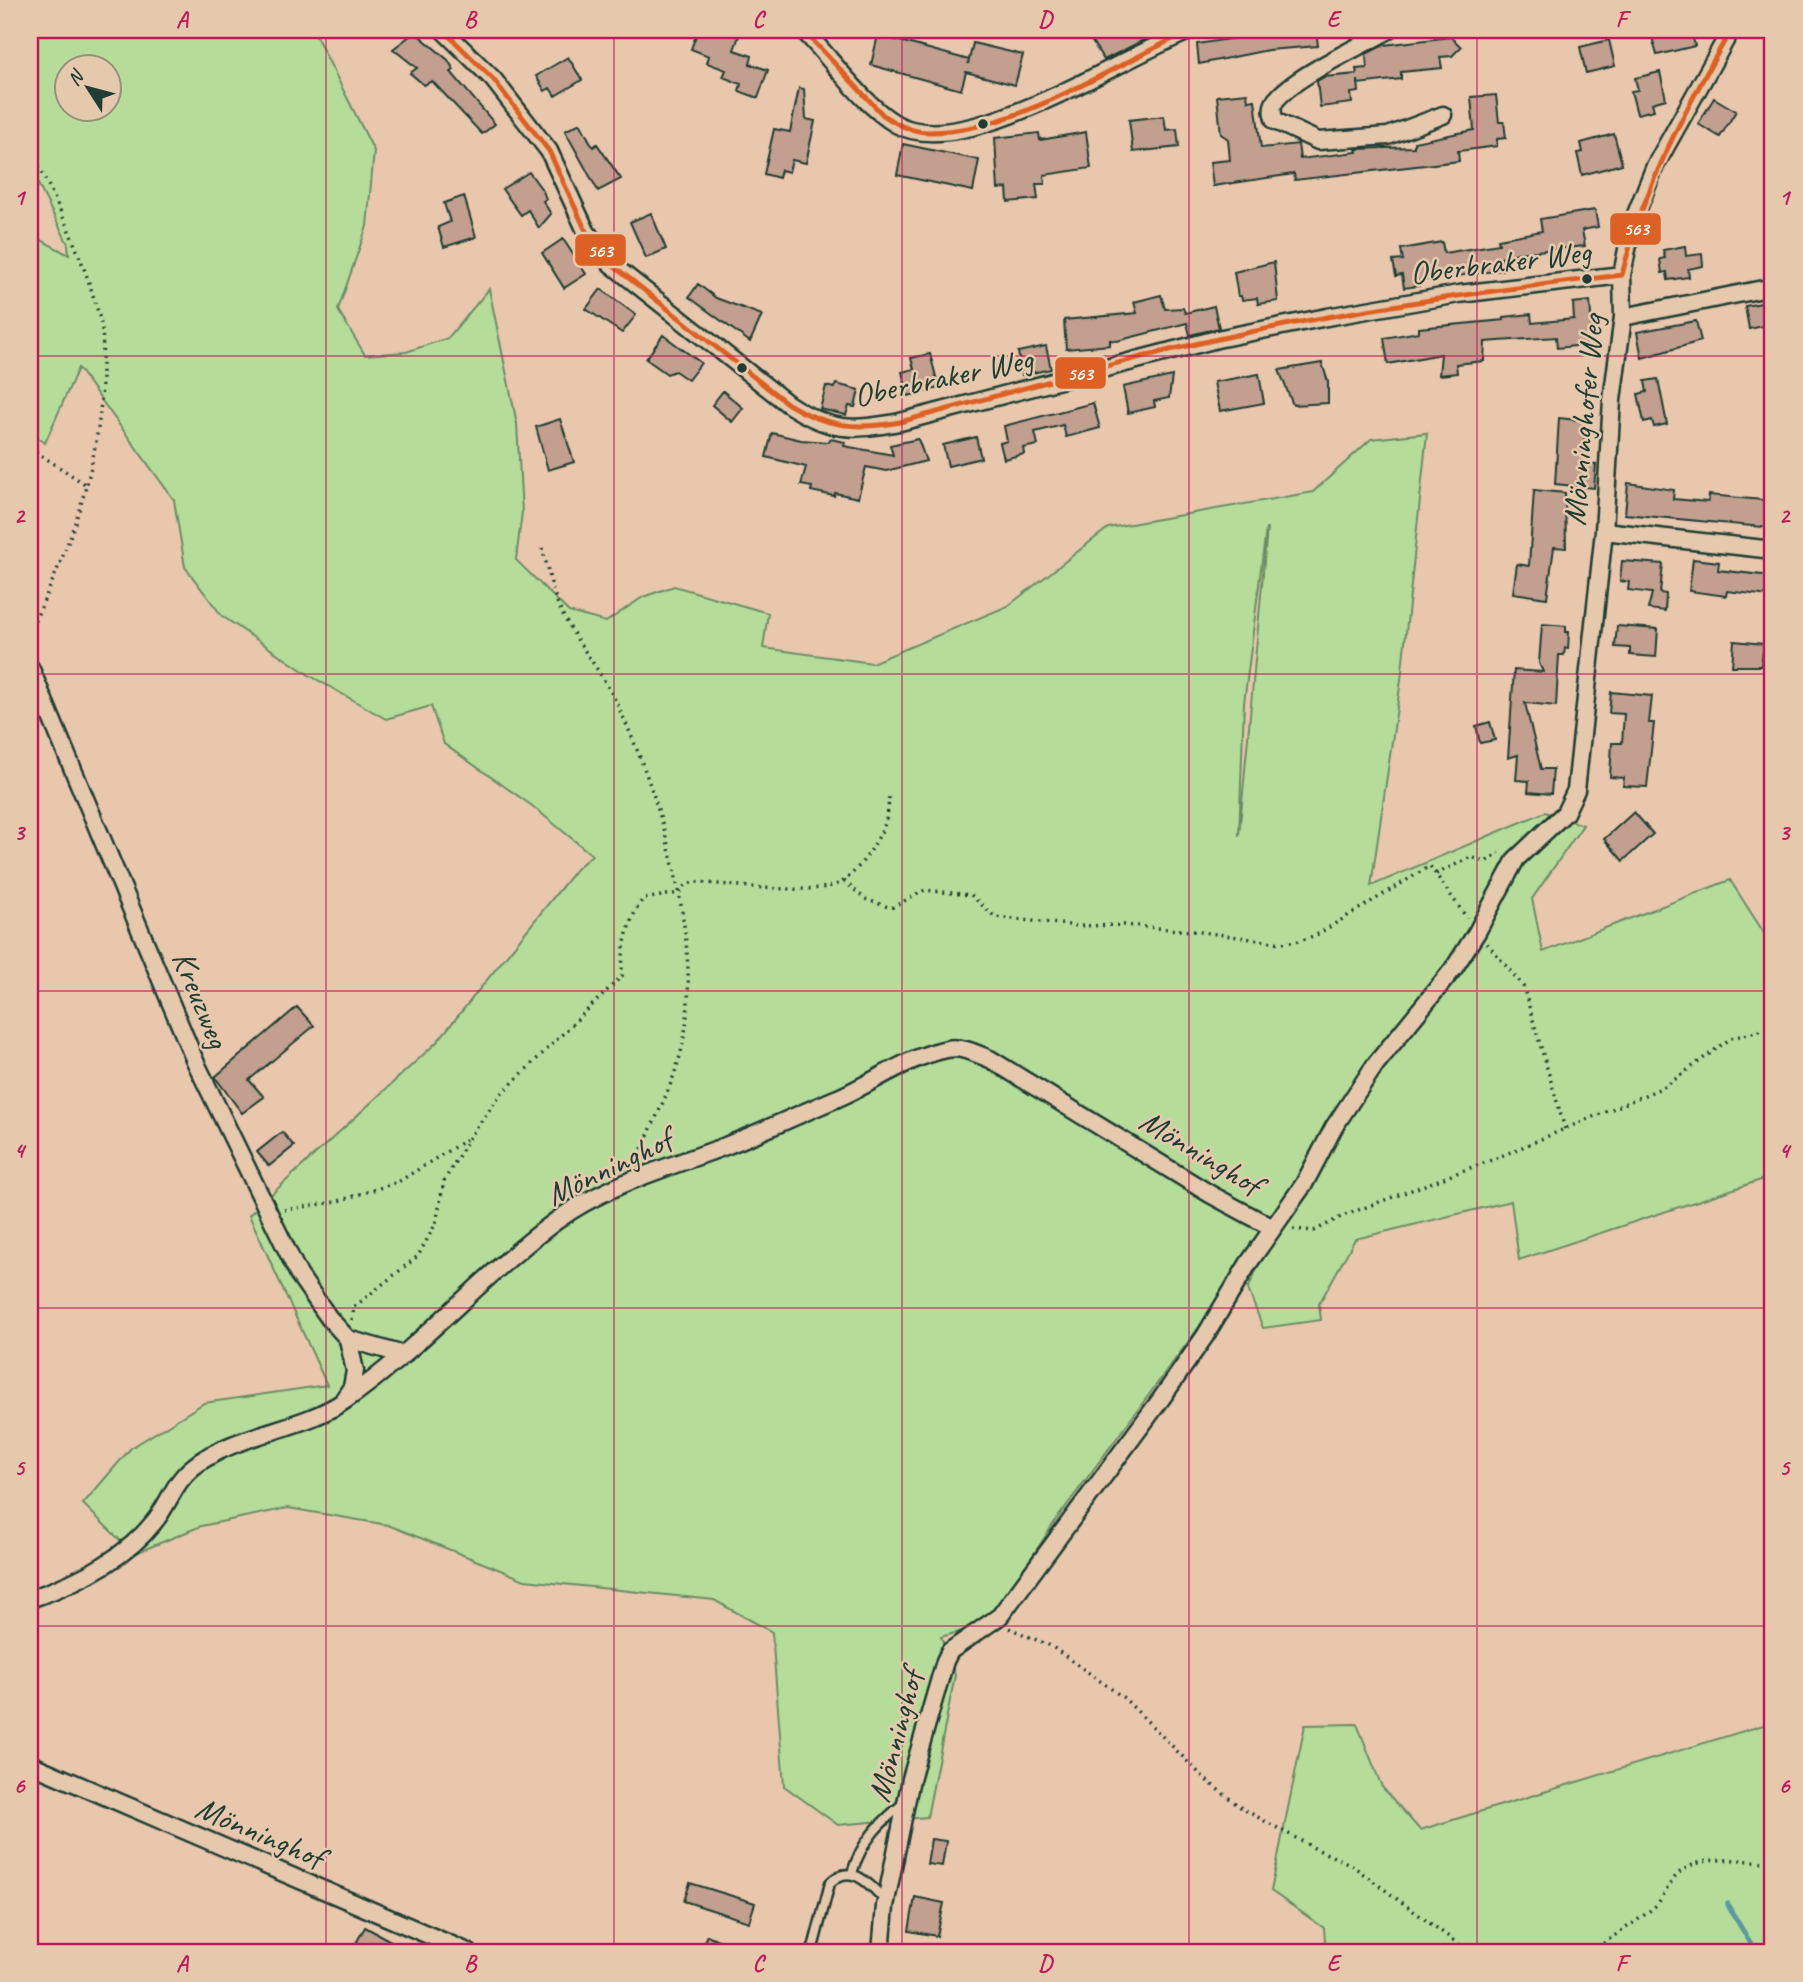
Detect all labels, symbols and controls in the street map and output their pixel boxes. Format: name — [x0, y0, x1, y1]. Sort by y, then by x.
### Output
text: A — [176, 5, 190, 34]
text: B — [464, 5, 478, 34]
text: C — [753, 5, 767, 34]
text: D — [1038, 5, 1054, 34]
text: E — [1327, 5, 1343, 34]
text: F — [1616, 5, 1632, 34]
north arrow — [52, 52, 122, 122]
text: N — [62, 64, 90, 90]
unlabelled marker — [976, 117, 990, 131]
text: 1 — [14, 183, 27, 212]
text: 1 — [1779, 183, 1792, 212]
line badge: 563 — [1609, 212, 1662, 246]
text: 563 — [1623, 217, 1651, 241]
street label: Oberbraker Weg — [1407, 230, 1594, 294]
line badge: 563 — [574, 233, 627, 267]
text: 563 — [587, 239, 615, 263]
unlabelled marker — [1580, 272, 1594, 286]
street label: Mönninghofer Weg — [1553, 311, 1613, 527]
street label: Oberbraker Weg — [850, 337, 1038, 416]
line badge: 563 — [1054, 356, 1107, 390]
unlabelled marker — [735, 361, 749, 375]
text: 563 — [1067, 362, 1095, 386]
text: 2 — [14, 501, 27, 530]
text: 2 — [1779, 501, 1792, 530]
text: 3 — [14, 818, 27, 847]
text: 3 — [1779, 818, 1792, 847]
street label: Kreuzweg — [163, 945, 240, 1055]
street label: Mönninghof — [1132, 1099, 1275, 1208]
street label: Mönninghof — [539, 1115, 685, 1215]
text: 4 — [14, 1136, 27, 1165]
text: 4 — [1779, 1136, 1792, 1165]
text: 5 — [14, 1453, 26, 1482]
text: 5 — [1779, 1453, 1791, 1482]
street label: Mönninghof — [857, 1659, 935, 1806]
text: 6 — [14, 1771, 27, 1800]
text: 6 — [1779, 1771, 1792, 1800]
street label: Mönninghof — [190, 1786, 336, 1880]
text: A — [176, 1949, 190, 1978]
text: B — [464, 1949, 478, 1978]
text: C — [753, 1949, 767, 1978]
text: D — [1038, 1949, 1054, 1978]
text: E — [1327, 1949, 1343, 1978]
text: F — [1616, 1949, 1632, 1978]

